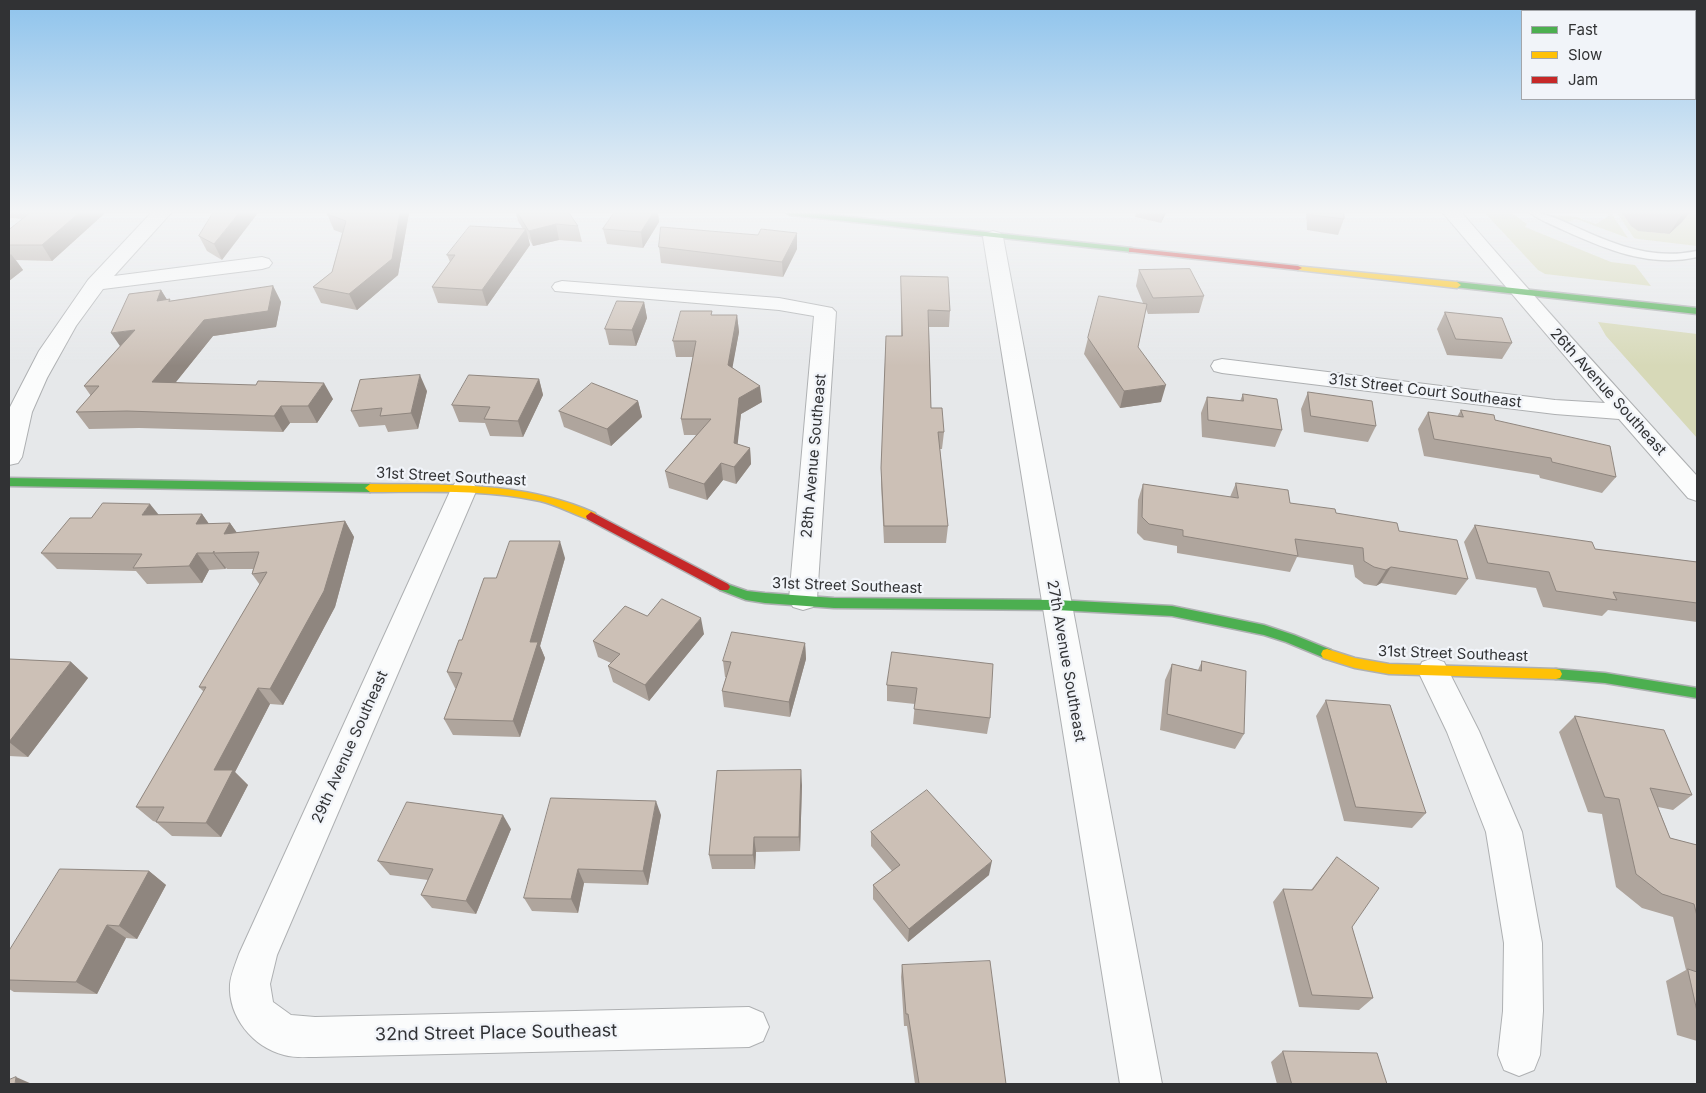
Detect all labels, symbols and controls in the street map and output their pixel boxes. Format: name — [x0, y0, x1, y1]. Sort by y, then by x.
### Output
legend — [1521, 10, 1696, 100]
text: Fast — [1568, 20, 1598, 39]
text: Slow — [1568, 45, 1602, 64]
text: Jam — [1568, 70, 1598, 89]
street label: 26th Avenue Southeast — [1546, 325, 1670, 459]
street label: 31st Street Court Southeast — [1328, 370, 1522, 412]
street label: 28th Avenue Southeast — [798, 373, 830, 539]
street label: 31st Street Southeast — [375, 464, 527, 490]
street label: 31st Street Southeast — [772, 574, 922, 598]
street label: 27th Avenue Southeast — [1043, 579, 1089, 743]
street label: 31st Street Southeast — [1378, 642, 1528, 666]
street label: 29th Avenue Southeast — [308, 668, 392, 826]
street label: 32nd Street Place Southeast — [375, 1020, 617, 1046]

